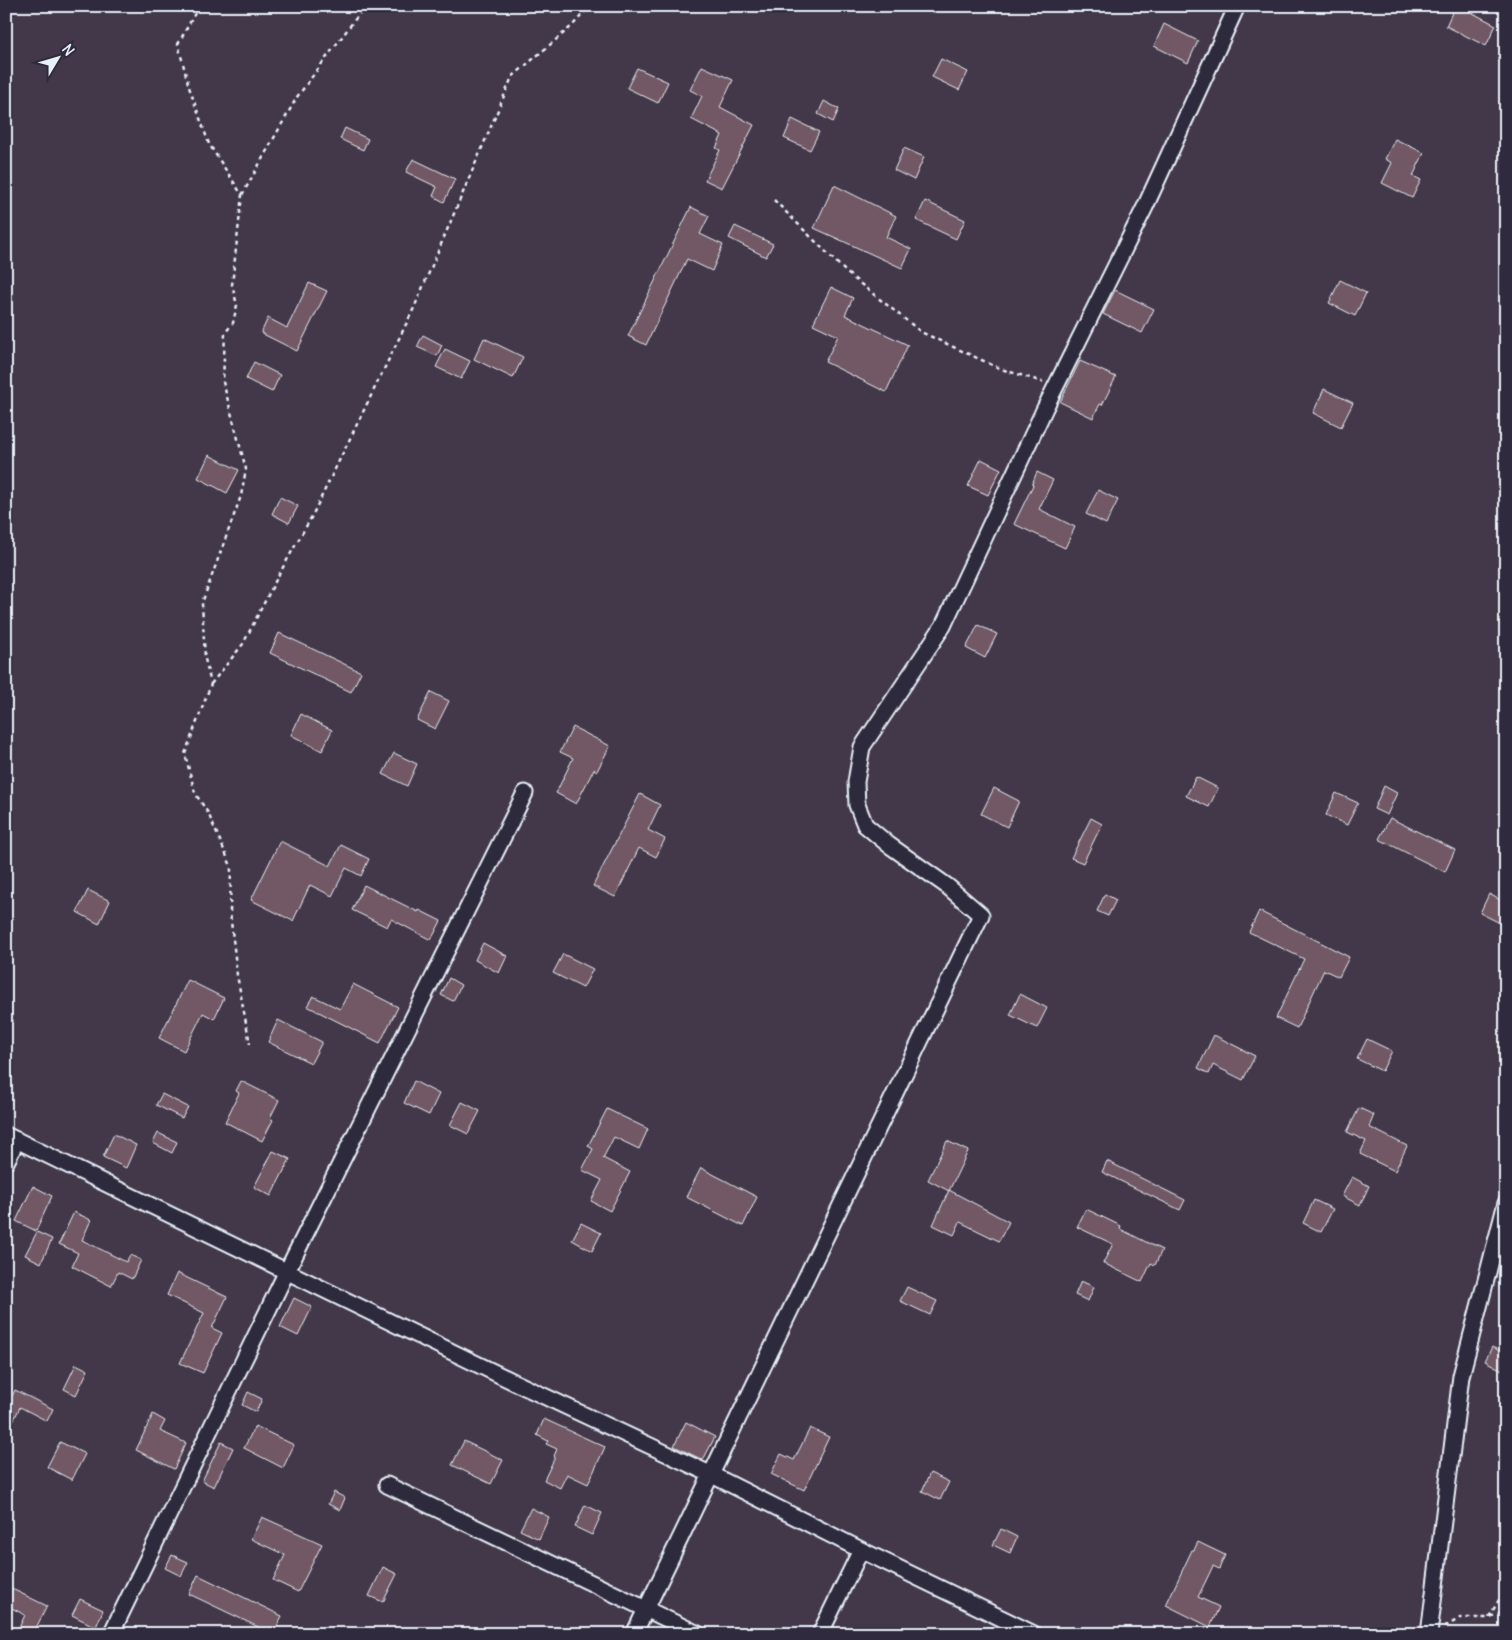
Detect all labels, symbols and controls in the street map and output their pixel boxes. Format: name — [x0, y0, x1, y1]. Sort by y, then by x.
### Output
north arrow — [32, 32, 82, 82]
text: N — [58, 41, 78, 59]

